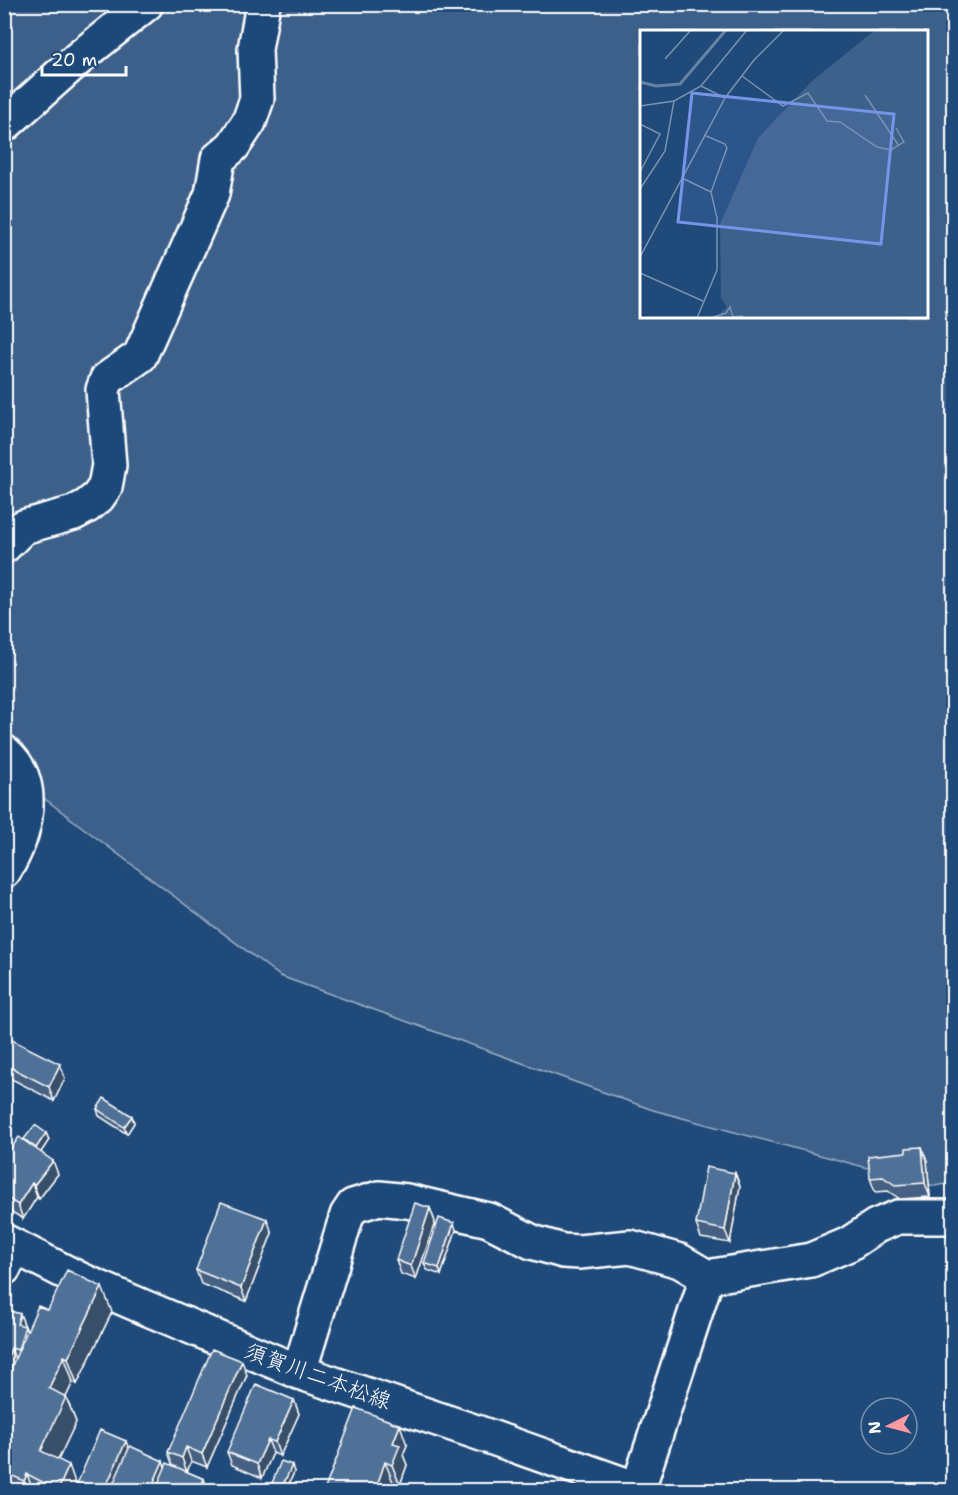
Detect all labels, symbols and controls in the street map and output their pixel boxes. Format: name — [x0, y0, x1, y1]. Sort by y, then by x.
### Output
inset map — [640, 30, 928, 318]
scale bar — [42, 39, 126, 77]
text: 20 m — [51, 48, 97, 72]
street label: 須賀川二本松線 — [241, 1336, 395, 1416]
north arrow — [859, 1396, 919, 1456]
text: N — [863, 1420, 886, 1435]

